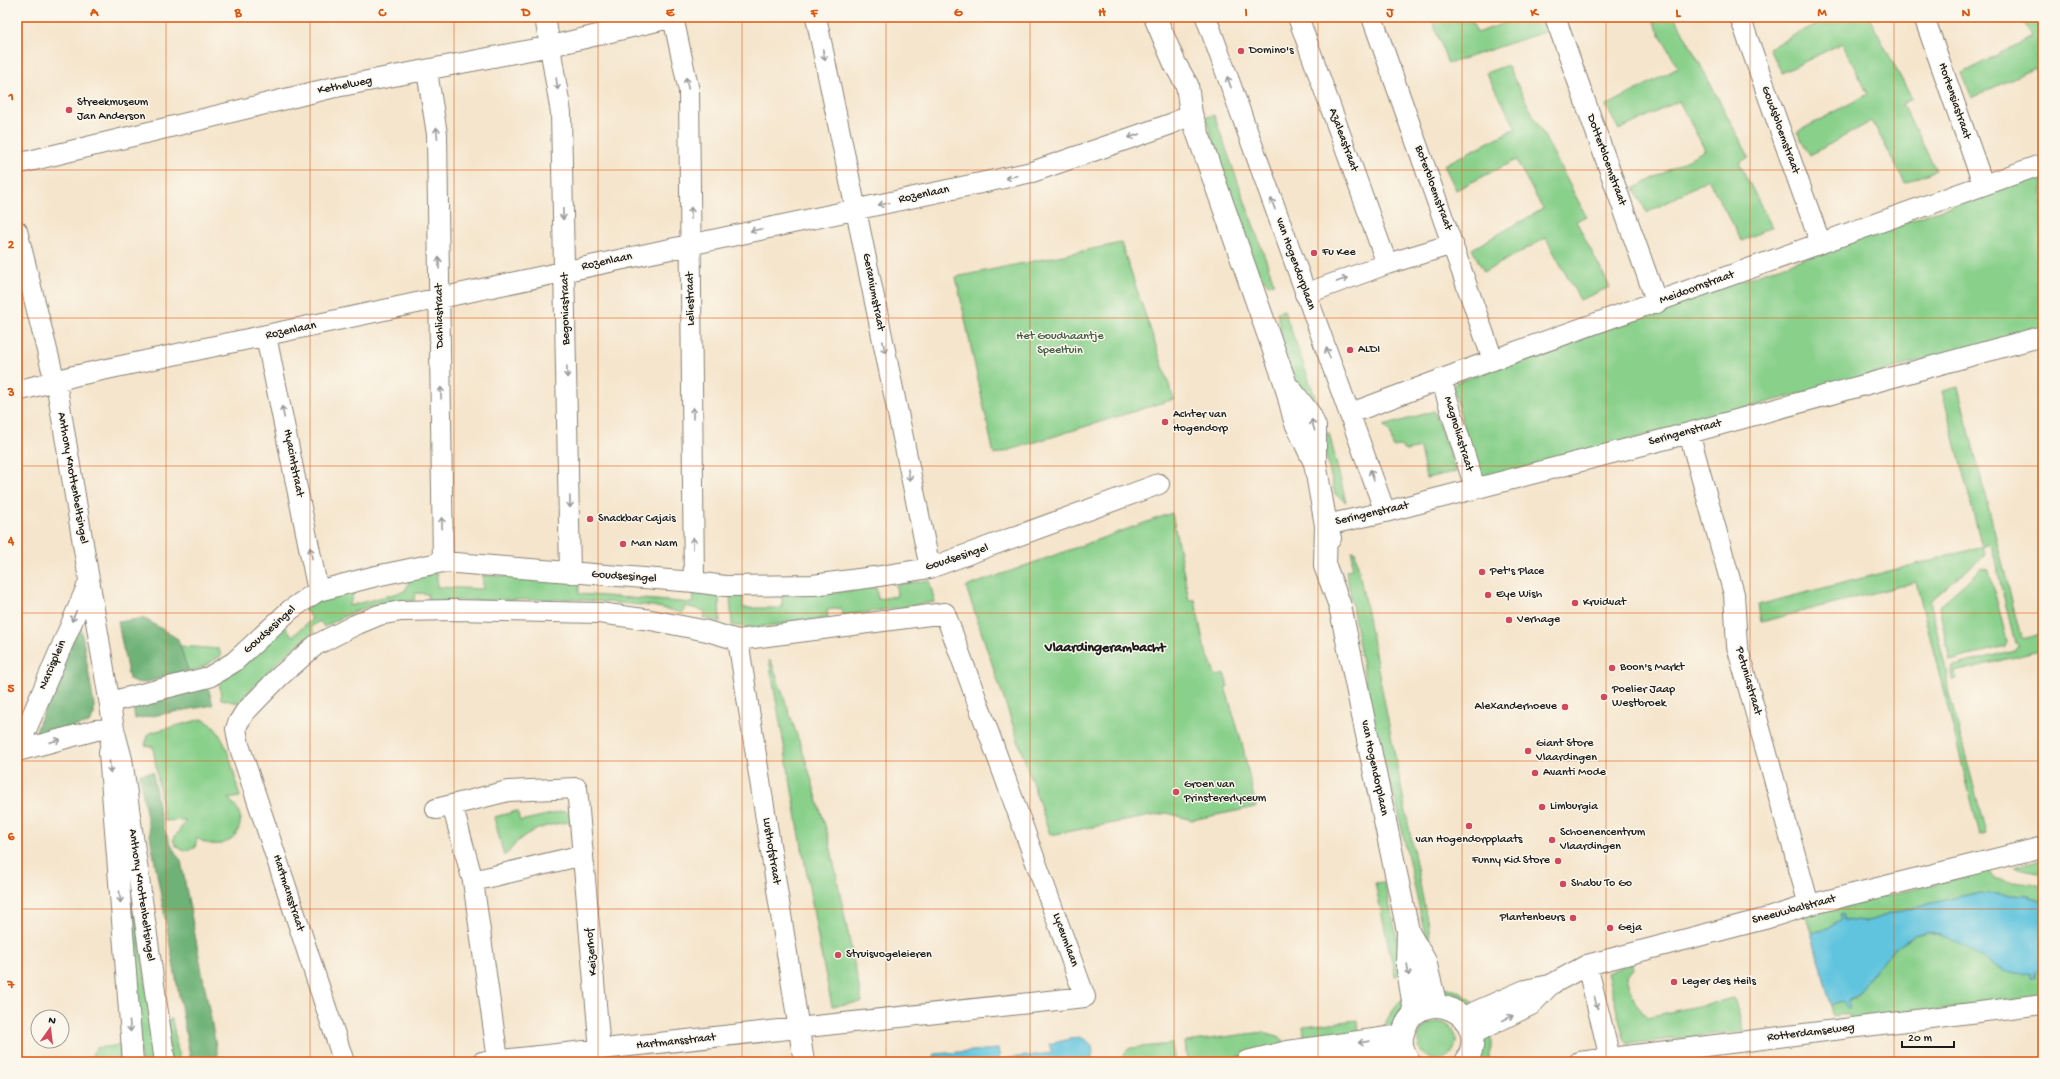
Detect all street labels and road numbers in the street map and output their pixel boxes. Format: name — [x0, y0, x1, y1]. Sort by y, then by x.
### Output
street label: Hortensiastraat — [1934, 61, 1974, 142]
street label: Kethelweg — [317, 74, 374, 98]
street label: Goudsbloemstraat — [1758, 84, 1803, 177]
street label: Azaleastraat — [1325, 106, 1361, 175]
street label: Dotterbloemstraat — [1583, 112, 1629, 209]
street label: Boterbloemstraat — [1411, 143, 1455, 233]
street label: Rozenlaan — [897, 183, 951, 207]
street label: van Hogendorplaan — [1272, 216, 1318, 312]
street label: Rozenlaan — [580, 250, 634, 274]
street label: Geraniumstraat — [859, 252, 888, 333]
street label: Meidoornstraat — [1658, 268, 1737, 308]
street label: Leliestraat — [684, 271, 698, 326]
street label: Begoniastraat — [558, 272, 574, 346]
street label: Dahliastraat — [432, 282, 448, 349]
street label: Rozenlaan — [264, 319, 318, 343]
street label: Magnoliastraat — [1440, 395, 1476, 474]
street label: Anthony Knottenbeltsingel — [54, 411, 91, 545]
street label: Seringenstraat — [1647, 416, 1724, 449]
street label: Hyacintstraat — [280, 428, 307, 499]
street label: Seringenstraat — [1334, 499, 1411, 529]
street label: Goudsesingel — [924, 541, 991, 575]
street label: Goudsesingel — [591, 568, 657, 586]
street label: Goudsesingel — [241, 603, 299, 657]
street label: Narcisplein — [36, 638, 70, 692]
street label: Petuniastraat — [1731, 644, 1765, 718]
street label: van Hogendorplaan — [1357, 719, 1391, 817]
street label: Lusthofstraat — [759, 817, 783, 887]
street label: Anthony Knottenbeltsingel — [125, 828, 157, 962]
street label: Hartmansstraat — [269, 853, 307, 934]
street label: Sneeuwbalstraat — [1751, 892, 1838, 928]
street label: Lyceumlaan — [1049, 911, 1081, 969]
street label: Keizerhof — [583, 926, 601, 976]
street label: Rotterdamseweg — [1767, 1021, 1856, 1045]
street label: Hartmansstraat — [636, 1031, 717, 1053]

